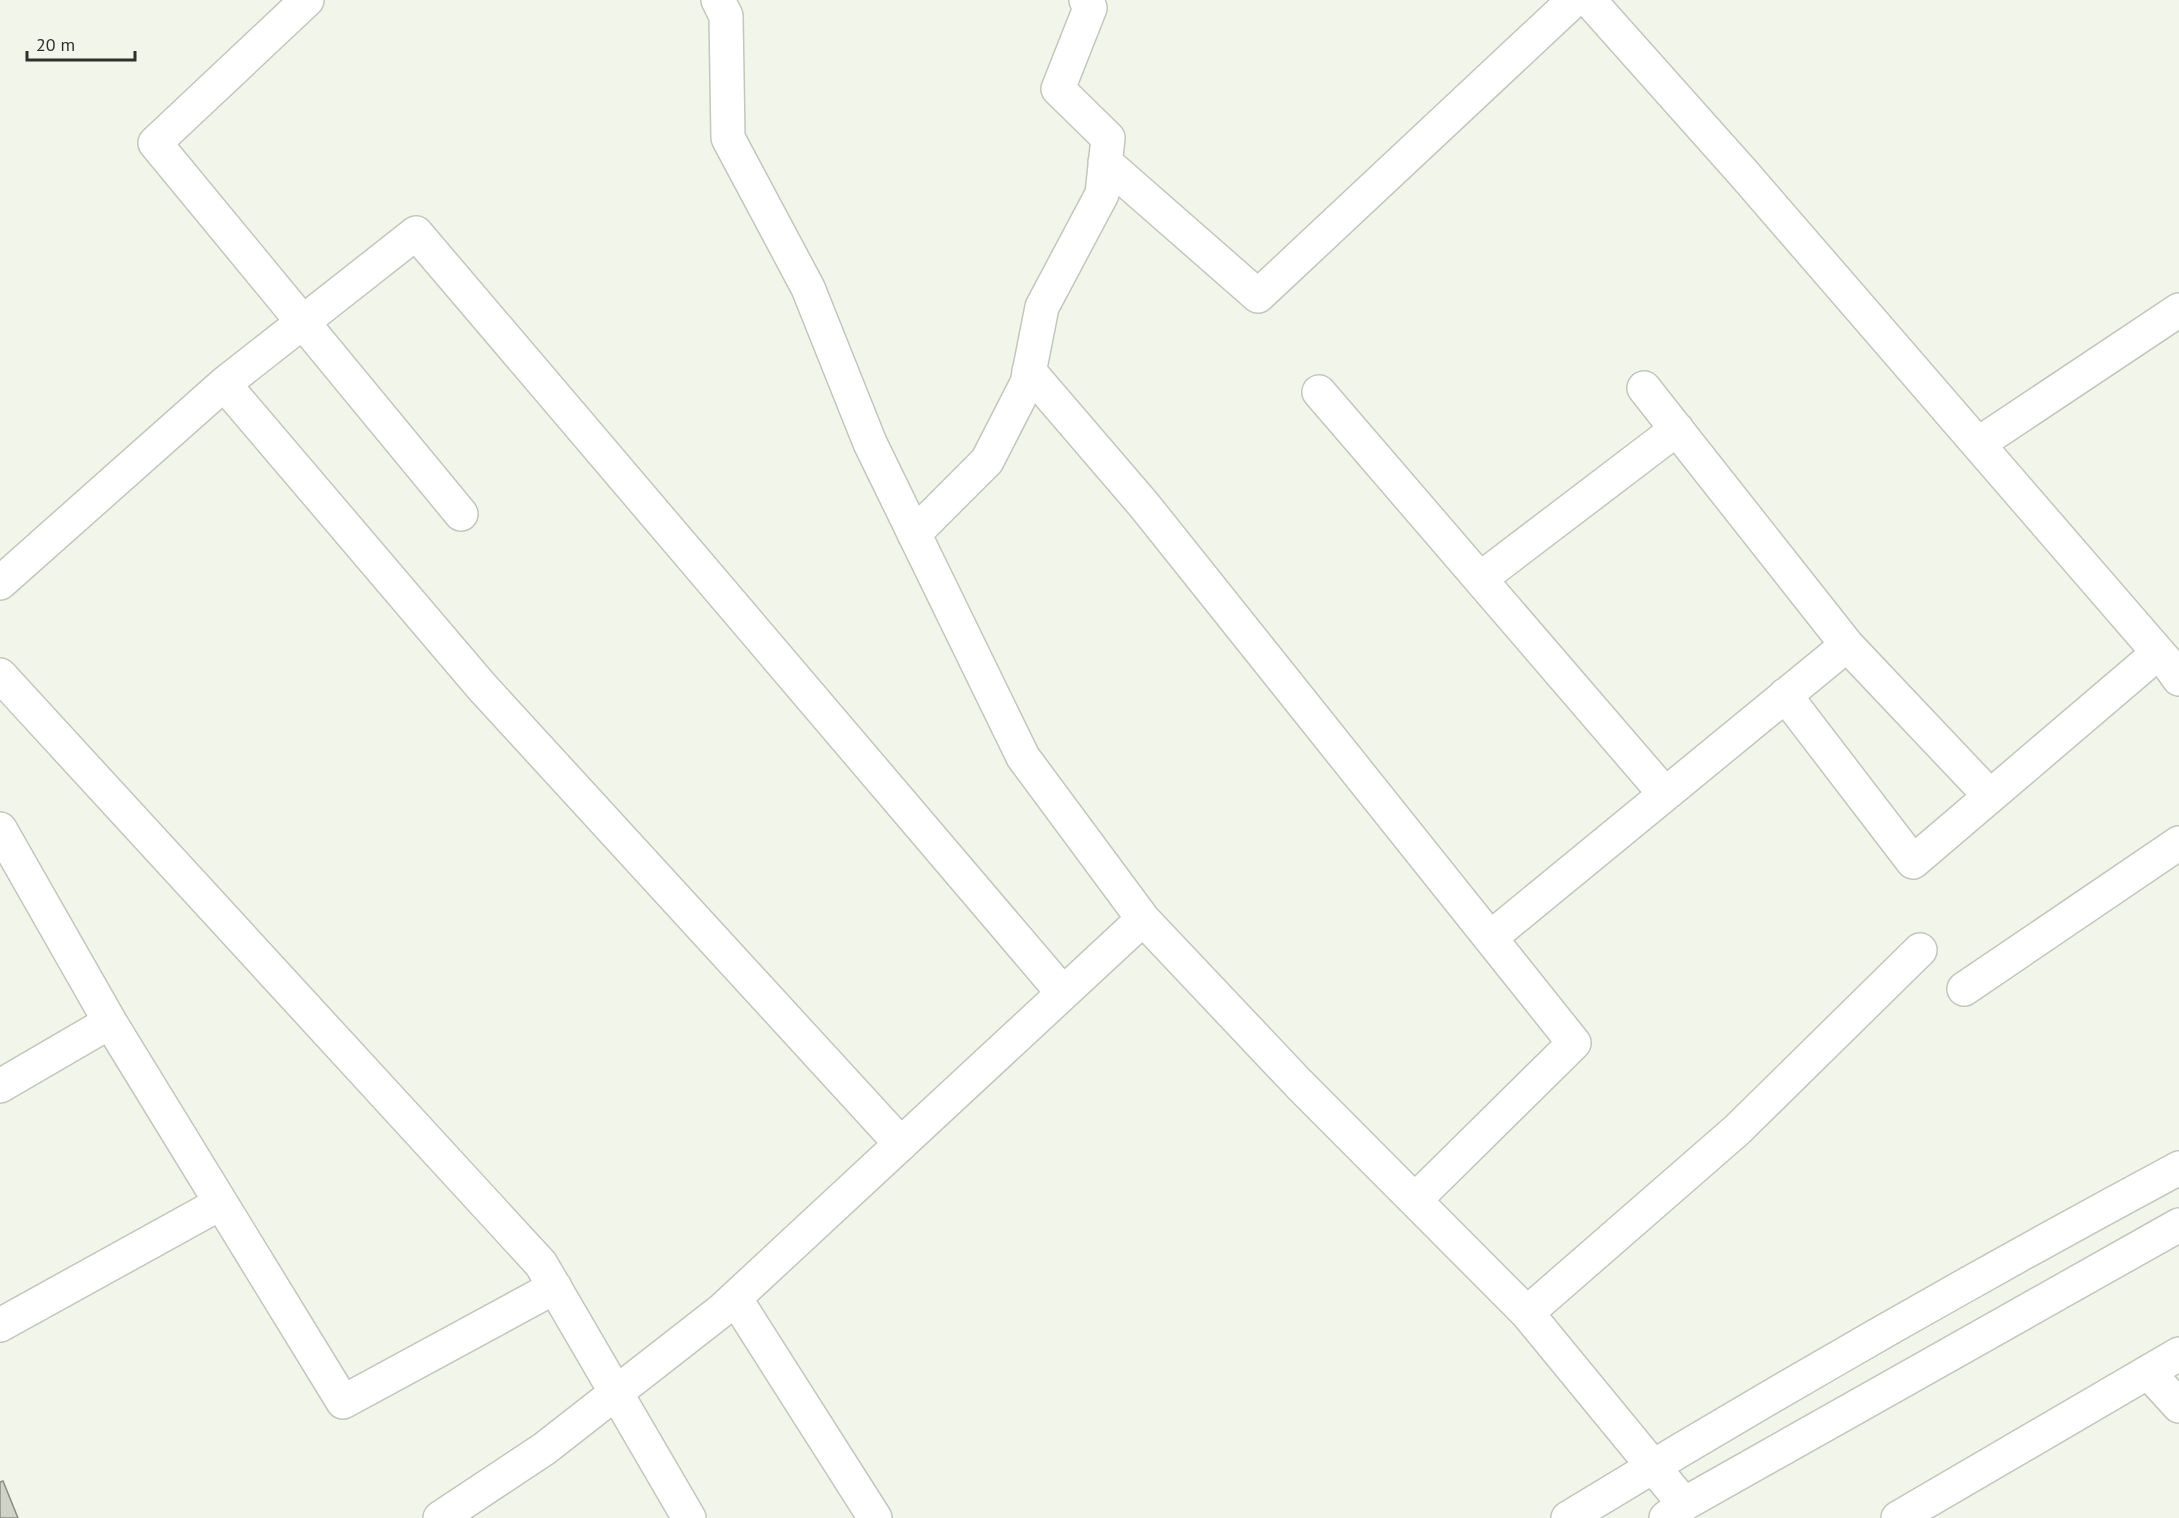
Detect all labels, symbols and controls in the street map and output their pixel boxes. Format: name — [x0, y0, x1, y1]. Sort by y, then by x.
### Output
scale bar — [27, 24, 135, 62]
text: 20 m — [36, 33, 75, 56]

